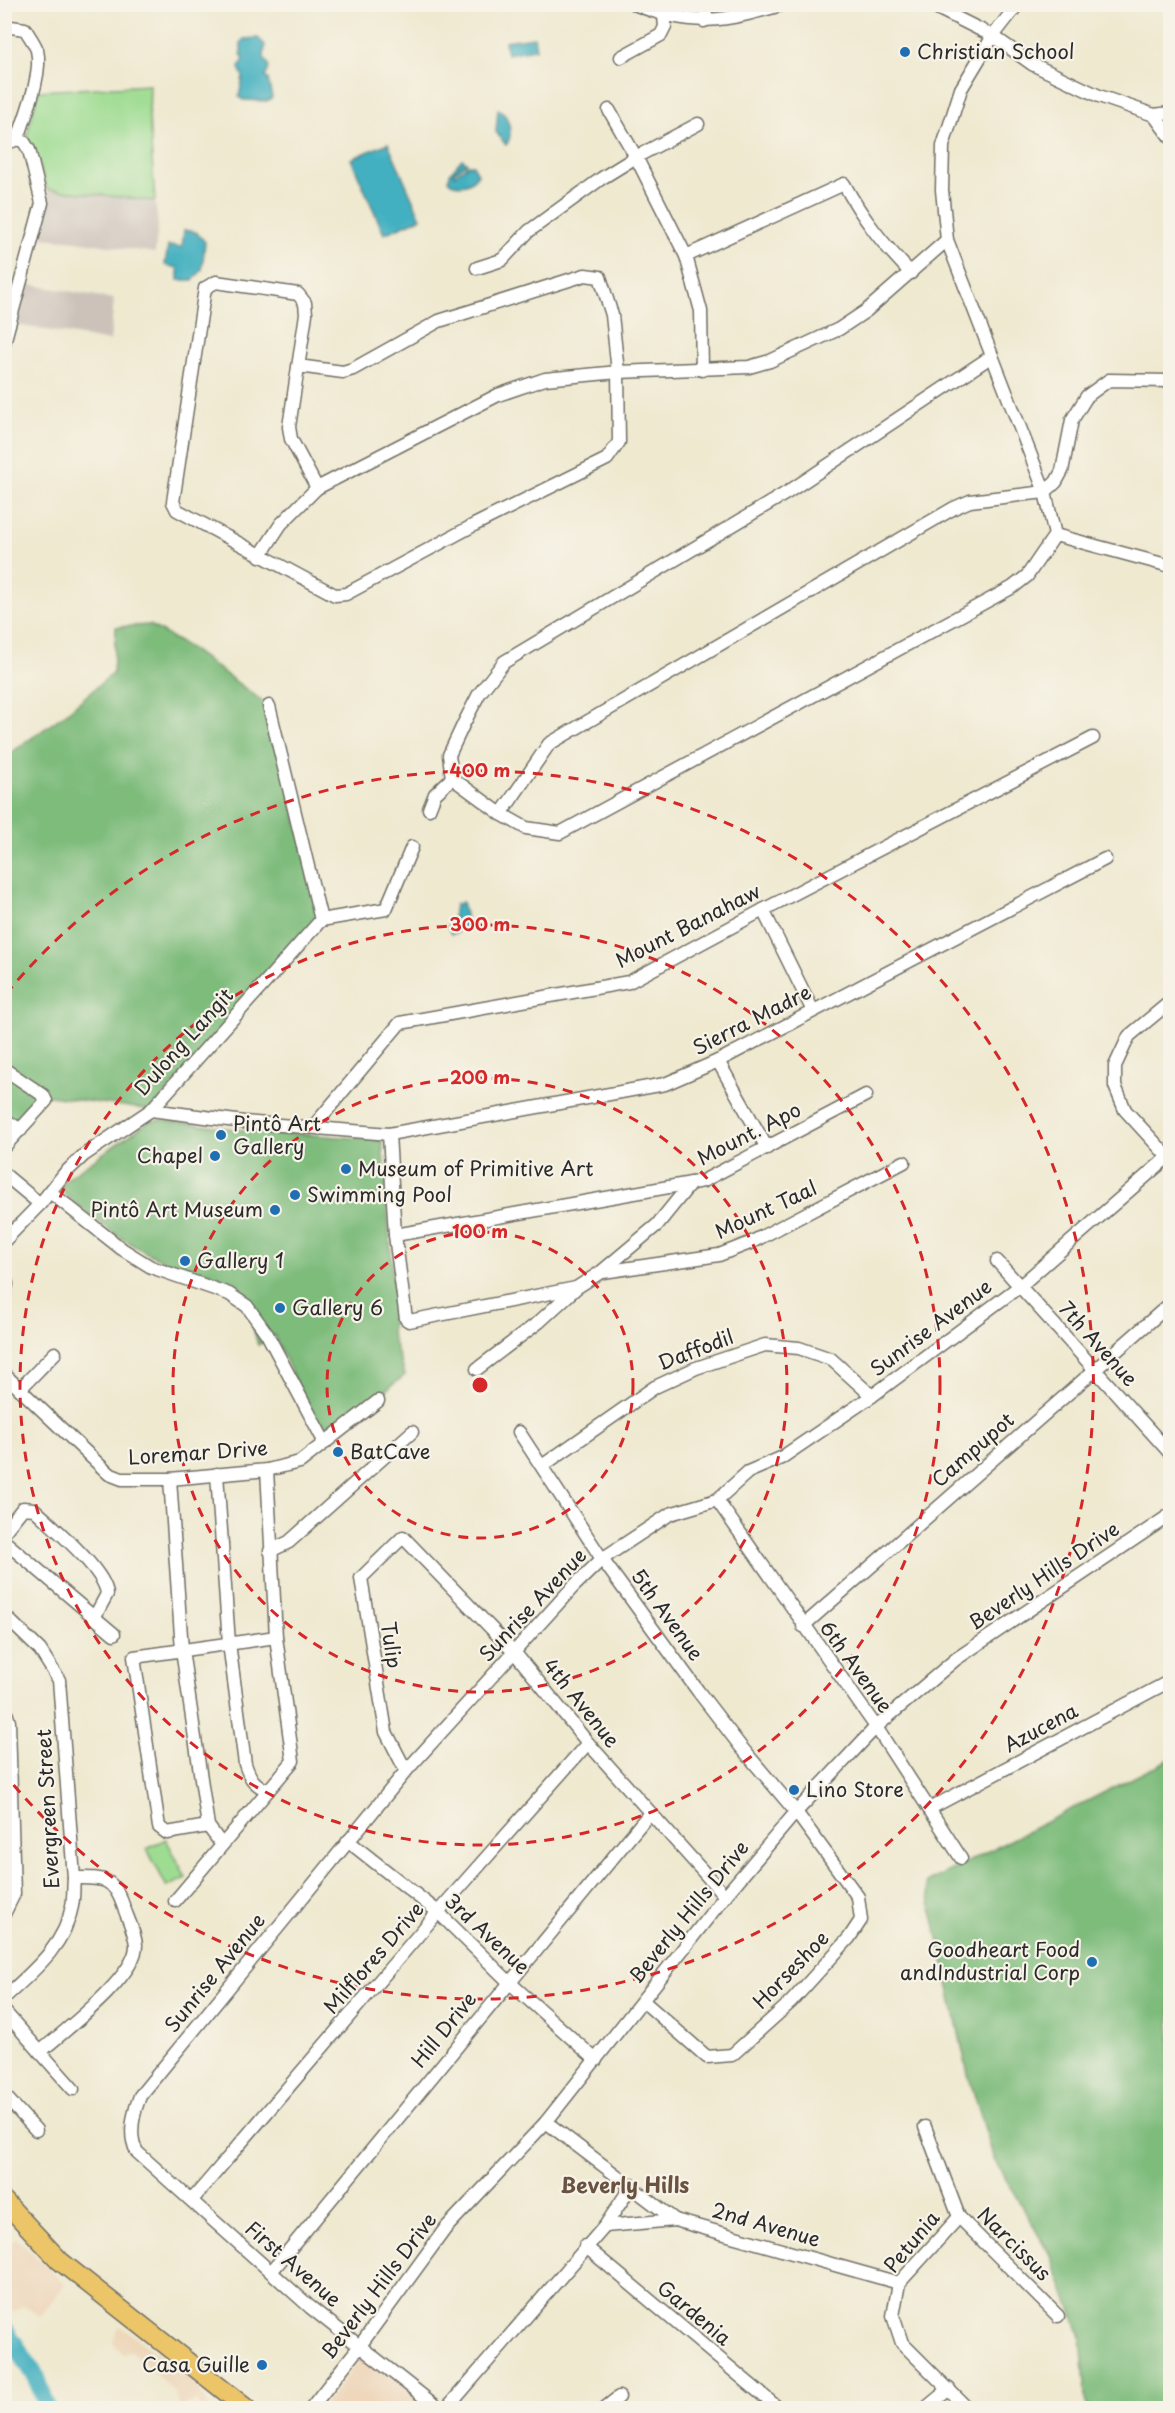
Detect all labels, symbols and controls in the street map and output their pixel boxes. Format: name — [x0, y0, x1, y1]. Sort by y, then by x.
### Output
place label: Christian School — [917, 36, 1074, 66]
marker: Christian School — [898, 45, 912, 59]
text: 400 m — [450, 756, 510, 783]
street label: Mount Banahaw — [610, 875, 766, 975]
text: 300 m — [450, 910, 510, 937]
street label: Sierra Madre — [687, 976, 816, 1062]
street label: Dulong Langit — [127, 981, 240, 1102]
text: 200 m — [450, 1063, 510, 1090]
street label: Mount. Apo — [691, 1094, 806, 1172]
place label: Pintô Art Gallery — [233, 1108, 321, 1161]
marker: Pintô Art Gallery — [214, 1128, 228, 1142]
place label: Chapel — [137, 1140, 203, 1170]
marker: Chapel — [208, 1149, 222, 1163]
place label: Museum of Primitive Art — [358, 1153, 593, 1183]
marker: Museum of Primitive Art — [339, 1162, 353, 1176]
street label: Mount Taal — [709, 1172, 822, 1246]
place label: Swimming Pool — [307, 1179, 452, 1209]
marker: Swimming Pool — [288, 1188, 302, 1202]
place label: Pintô Art Museum — [91, 1194, 263, 1224]
marker: Pintô Art Museum — [268, 1203, 282, 1217]
text: 100 m — [452, 1217, 508, 1244]
place label: Gallery 1 — [197, 1245, 284, 1275]
marker: Gallery 1 — [178, 1254, 192, 1268]
street label: Sunrise Avenue — [863, 1271, 998, 1383]
place label: Gallery 6 — [292, 1292, 383, 1322]
street label: 7th Avenue — [1052, 1294, 1145, 1393]
marker: Gallery 6 — [273, 1301, 287, 1315]
street label: Daffodil — [653, 1321, 738, 1377]
centre of rings — [470, 1375, 490, 1395]
street label: Campupot — [924, 1405, 1020, 1494]
street label: Loremar Drive — [127, 1432, 269, 1472]
place label: BatCave — [350, 1436, 430, 1466]
marker: BatCave — [331, 1445, 345, 1459]
street label: Beverly Hills Drive — [962, 1513, 1125, 1637]
street label: Sunrise Avenue — [471, 1541, 593, 1668]
street label: 5th Avenue — [624, 1562, 711, 1667]
street label: 6th Avenue — [813, 1614, 901, 1719]
street label: Tulip — [374, 1619, 410, 1670]
street label: 4th Avenue — [536, 1651, 627, 1754]
street label: Azucena — [998, 1695, 1083, 1759]
street label: Evergreen Street — [28, 1728, 66, 1890]
place label: Lino Store — [806, 1774, 904, 1804]
marker: Lino Store — [787, 1783, 801, 1797]
street label: Beverly Hills Drive — [621, 1833, 755, 1989]
street label: 3rd Avenue — [438, 1886, 537, 1981]
street label: Milflores Drive — [316, 1895, 431, 2020]
street label: Sunrise Avenue — [157, 1906, 272, 2039]
street label: Horseshoe — [745, 1923, 835, 2015]
place label: Goodheart Food andIndustrial Corp — [900, 1934, 1080, 1987]
marker: Goodheart Food andIndustrial Corp — [1085, 1955, 1099, 1969]
street label: Hill Drive — [403, 1985, 483, 2074]
district label: Beverly Hills — [561, 2168, 689, 2200]
street label: 2nd Avenue — [708, 2194, 824, 2254]
street label: Narcissus — [971, 2200, 1058, 2287]
street label: Petunia — [876, 2203, 947, 2279]
street label: Beverly Hills Drive — [313, 2206, 443, 2365]
street label: First Avenue — [239, 2213, 348, 2314]
street label: Gardenia — [651, 2272, 739, 2353]
place label: Casa Guille — [142, 2349, 250, 2379]
marker: Casa Guille — [255, 2358, 269, 2372]

